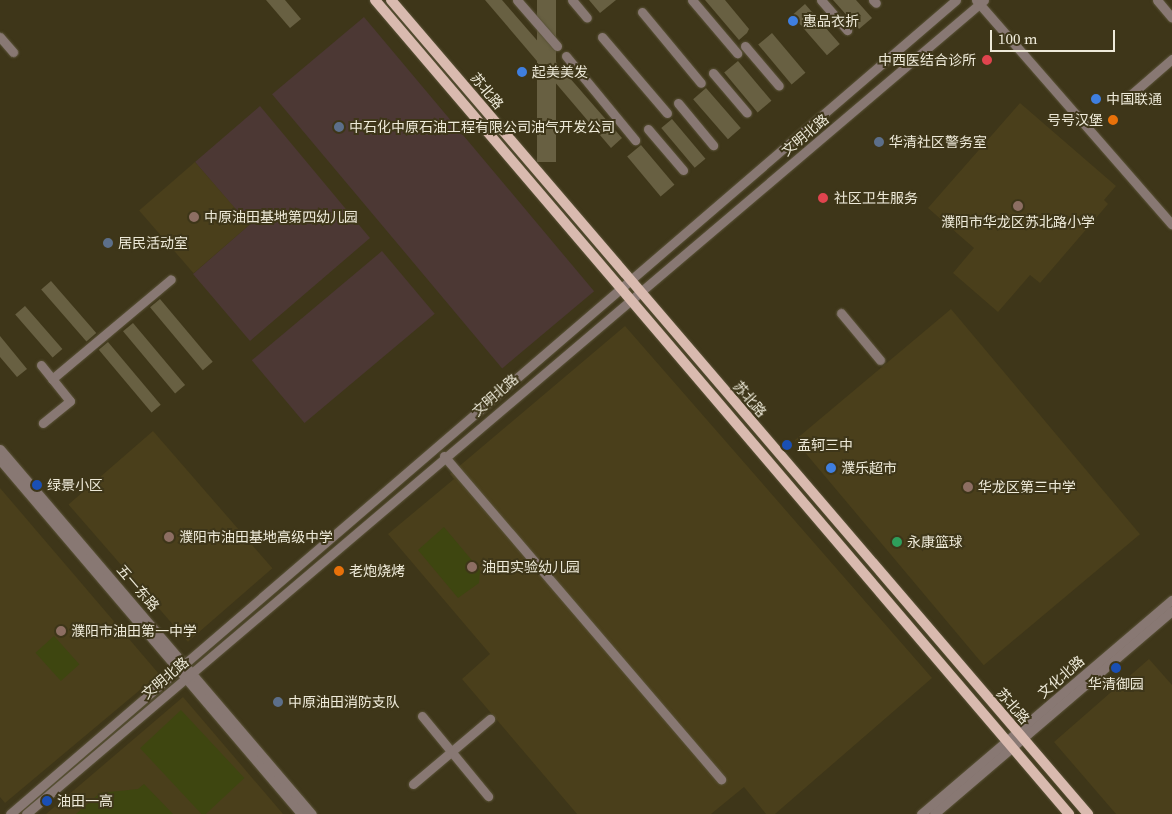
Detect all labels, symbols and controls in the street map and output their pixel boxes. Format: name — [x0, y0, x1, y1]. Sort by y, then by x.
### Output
place label: 惠品衣折 — [803, 13, 859, 29]
marker: 惠品衣折 — [787, 15, 799, 27]
scale bar — [992, 20, 1117, 52]
text: 100 m — [998, 28, 1038, 49]
place label: 中西医结合诊所 — [878, 52, 976, 68]
marker: 中西医结合诊所 — [980, 53, 994, 67]
place label: 起美美发 — [532, 64, 588, 80]
marker: 起美美发 — [516, 66, 528, 78]
street label: 苏北路 — [467, 70, 507, 112]
place label: 中国联通 — [1106, 91, 1162, 107]
marker: 中国联通 — [1090, 93, 1102, 105]
street label: 文明北路 — [778, 111, 832, 159]
place label: 号号汉堡 — [1047, 112, 1103, 128]
marker: 号号汉堡 — [1107, 114, 1119, 126]
place label: 中石化中原石油工程有限公司油气开发公司 — [349, 119, 615, 135]
marker: 中石化中原石油工程有限公司油气开发公司 — [333, 121, 345, 133]
place label: 华清社区警务室 — [889, 134, 987, 150]
marker: 华清社区警务室 — [873, 136, 885, 148]
place label: 社区卫生服务 — [834, 190, 918, 206]
marker: 社区卫生服务 — [816, 191, 830, 205]
marker: 濮阳市华龙区苏北路小学 — [1012, 200, 1024, 212]
place label: 中原油田基地第四幼儿园 — [204, 209, 358, 225]
marker: 中原油田基地第四幼儿园 — [188, 211, 200, 223]
place label: 濮阳市华龙区苏北路小学 — [941, 214, 1095, 230]
place label: 居民活动室 — [118, 235, 188, 251]
marker: 居民活动室 — [102, 237, 114, 249]
street label: 文明北路 — [468, 370, 522, 420]
street label: 苏北路 — [730, 378, 770, 420]
place label: 孟轲三中 — [797, 437, 853, 453]
marker: 孟轲三中 — [781, 439, 793, 451]
place label: 濮乐超市 — [841, 460, 897, 476]
marker: 濮乐超市 — [825, 462, 837, 474]
place label: 绿景小区 — [47, 477, 103, 493]
marker: 绿景小区 — [31, 479, 43, 491]
place label: 华龙区第三中学 — [978, 479, 1076, 495]
marker: 华龙区第三中学 — [962, 481, 974, 493]
place label: 濮阳市油田基地高级中学 — [179, 529, 333, 545]
marker: 濮阳市油田基地高级中学 — [163, 531, 175, 543]
place label: 永康篮球 — [907, 534, 963, 550]
marker: 永康篮球 — [891, 536, 903, 548]
place label: 油田实验幼儿园 — [482, 559, 580, 575]
street label: 五一东路 — [113, 561, 163, 615]
marker: 油田实验幼儿园 — [466, 561, 478, 573]
place label: 老炮烧烤 — [349, 563, 405, 579]
marker: 老炮烧烤 — [333, 565, 345, 577]
place label: 濮阳市油田第一中学 — [71, 623, 197, 639]
marker: 濮阳市油田第一中学 — [55, 625, 67, 637]
street label: 文化北路 — [1034, 652, 1088, 702]
street label: 文明北路 — [138, 654, 192, 702]
marker: 华清御园 — [1110, 662, 1122, 674]
place label: 华清御园 — [1088, 676, 1144, 692]
street label: 苏北路 — [993, 685, 1033, 727]
place label: 中原油田消防支队 — [288, 694, 400, 710]
marker: 中原油田消防支队 — [272, 696, 284, 708]
place label: 油田一高 — [57, 793, 113, 809]
marker: 油田一高 — [41, 795, 53, 807]

